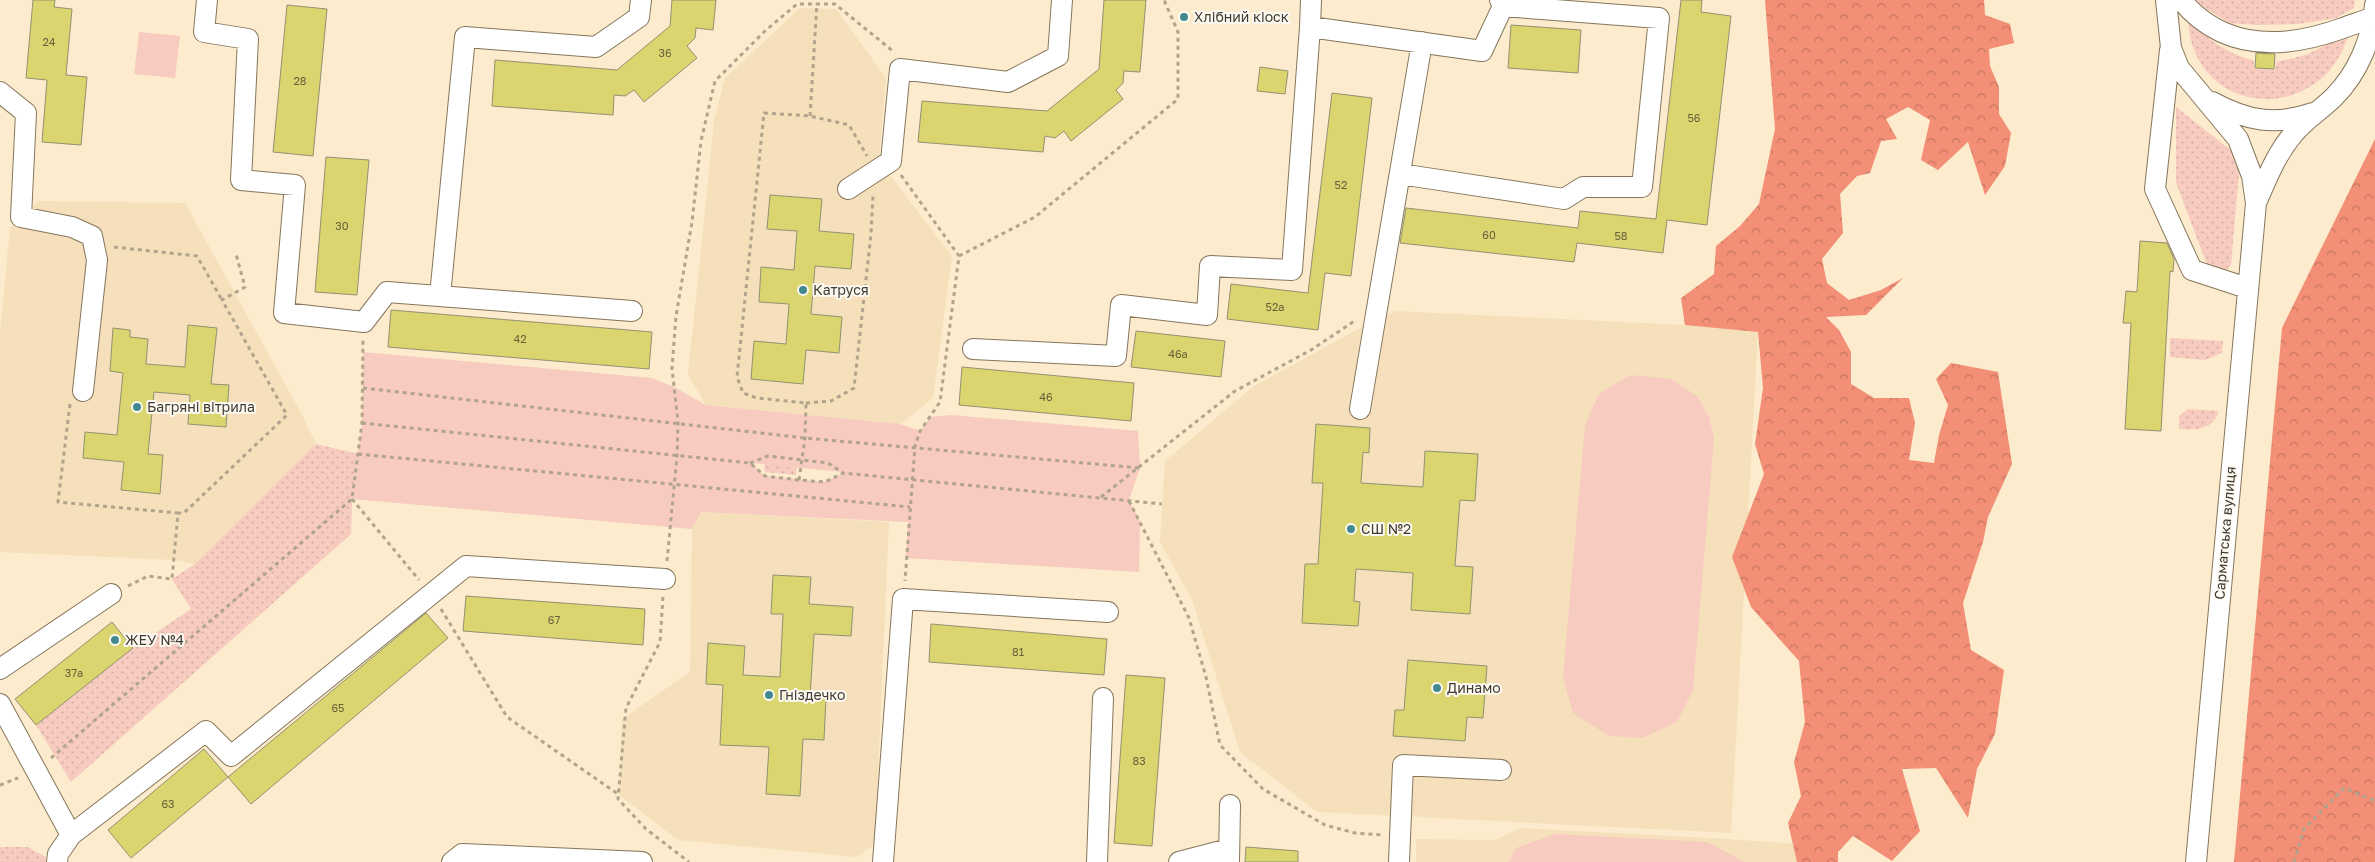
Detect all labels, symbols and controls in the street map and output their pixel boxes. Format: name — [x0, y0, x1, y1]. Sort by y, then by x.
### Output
place label: Хлібний кіоск — [1194, 8, 1289, 25]
marker: Хлібний кіоск — [1178, 11, 1190, 23]
house number: 24 — [42, 35, 56, 48]
house number: 36 — [658, 46, 672, 59]
house number: 28 — [293, 74, 307, 87]
house number: 56 — [1687, 111, 1701, 124]
house number: 52 — [1335, 178, 1347, 191]
house number: 30 — [335, 219, 349, 232]
house number: 60 — [1482, 228, 1496, 241]
house number: 58 — [1614, 229, 1628, 242]
place label: Катруся — [813, 281, 869, 298]
marker: Катруся — [797, 284, 809, 296]
house number: 52а — [1266, 300, 1284, 313]
house number: 42 — [513, 332, 527, 345]
house number: 46а — [1168, 347, 1188, 360]
house number: 46 — [1039, 390, 1053, 403]
place label: Багряні вітрила — [147, 398, 255, 415]
marker: Багряні вітрила — [131, 401, 143, 413]
street label: Сарматська вулиця — [2210, 466, 2239, 600]
place label: СШ №2 — [1361, 520, 1411, 537]
marker: СШ №2 — [1345, 523, 1357, 535]
house number: 67 — [548, 613, 560, 626]
place label: ЖЕУ №4 — [125, 631, 184, 648]
marker: ЖЕУ №4 — [109, 634, 121, 646]
house number: 81 — [1012, 645, 1024, 658]
house number: 37а — [65, 666, 83, 679]
place label: Динамо — [1447, 679, 1501, 696]
marker: Динамо — [1431, 682, 1443, 694]
place label: Гніздечко — [779, 686, 845, 703]
marker: Гніздечко — [763, 689, 775, 701]
house number: 65 — [331, 701, 345, 714]
house number: 83 — [1132, 754, 1146, 767]
house number: 63 — [161, 797, 175, 810]

